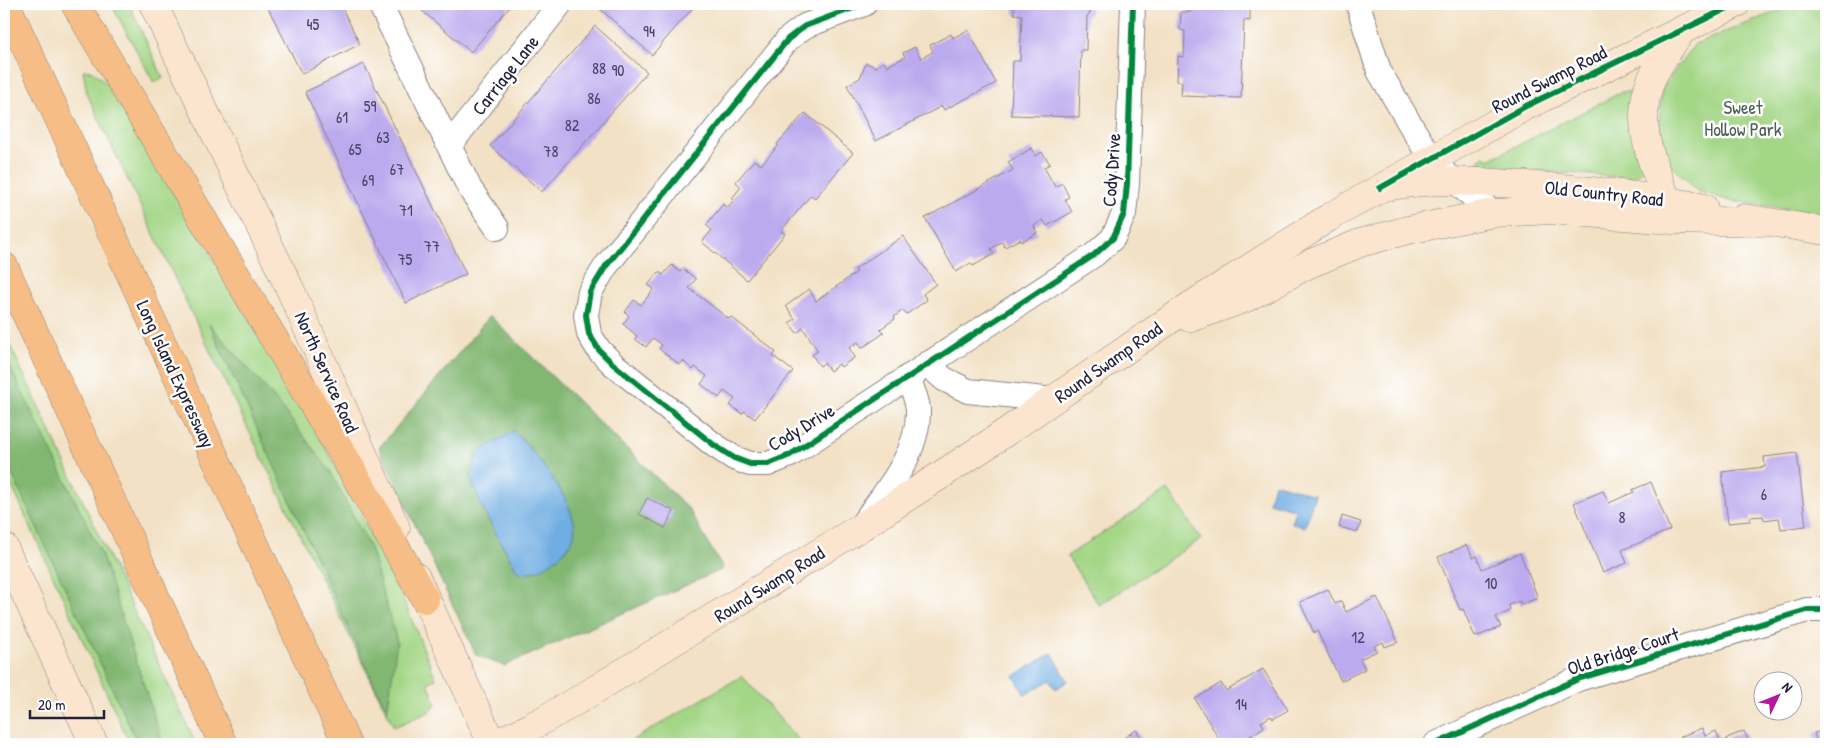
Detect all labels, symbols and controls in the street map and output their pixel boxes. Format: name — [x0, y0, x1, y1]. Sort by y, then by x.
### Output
house number: 45 — [307, 13, 320, 35]
house number: 94 — [643, 20, 655, 42]
street label: Carriage Lane — [465, 29, 545, 121]
street label: Round Swamp Road — [1487, 39, 1611, 119]
house number: 88 — [592, 57, 606, 79]
house number: 90 — [611, 59, 625, 81]
house number: 86 — [587, 87, 601, 109]
park label: Sweet Hollow Park — [1704, 94, 1782, 142]
house number: 59 — [364, 95, 376, 117]
house number: 61 — [336, 106, 348, 128]
house number: 82 — [565, 114, 580, 136]
house number: 63 — [376, 126, 390, 148]
street label: Cody Drive — [1095, 132, 1127, 208]
house number: 65 — [348, 138, 362, 160]
house number: 78 — [544, 140, 558, 162]
house number: 67 — [390, 158, 404, 180]
house number: 69 — [362, 169, 374, 191]
street label: Old Country Road — [1543, 174, 1665, 212]
house number: 71 — [399, 199, 413, 221]
house number: 77 — [424, 235, 440, 257]
house number: 75 — [398, 248, 413, 270]
street label: Long Island Expressway — [130, 296, 222, 452]
street label: North Service Road — [289, 307, 366, 437]
street label: Round Swamp Road — [1049, 315, 1167, 409]
street label: Cody Drive — [763, 397, 840, 457]
house number: 6 — [1761, 483, 1767, 505]
house number: 8 — [1619, 506, 1626, 528]
street label: Round Swamp Road — [709, 539, 830, 628]
house number: 10 — [1485, 572, 1497, 594]
street label: Old Bridge Court — [1564, 621, 1683, 681]
house number: 12 — [1351, 626, 1365, 648]
north arrow — [1752, 670, 1802, 720]
text: N — [1778, 678, 1798, 696]
scale bar — [30, 688, 104, 720]
house number: 14 — [1235, 693, 1247, 715]
text: 20 m — [38, 694, 65, 715]

